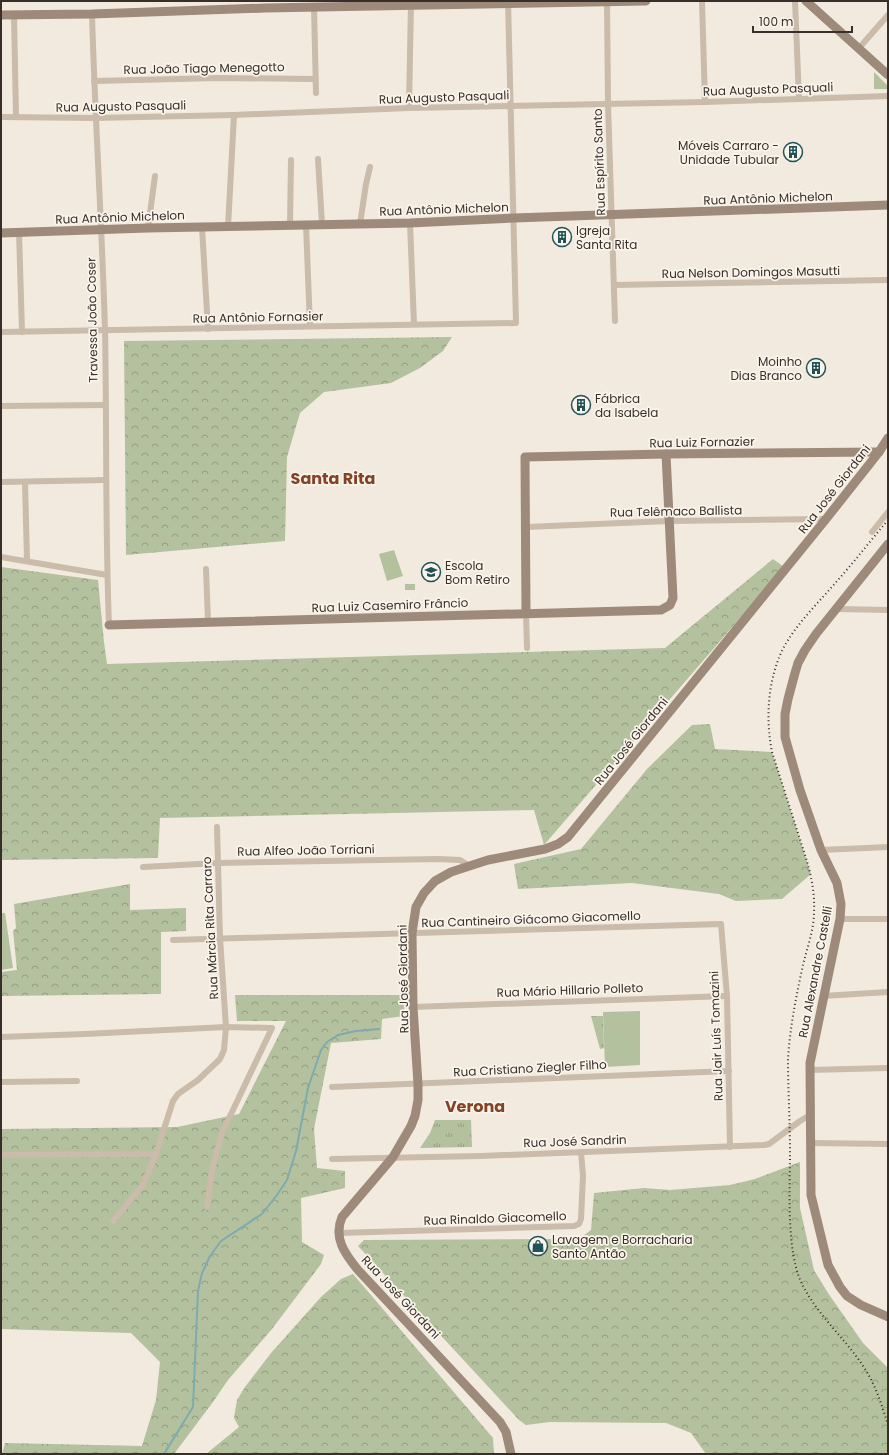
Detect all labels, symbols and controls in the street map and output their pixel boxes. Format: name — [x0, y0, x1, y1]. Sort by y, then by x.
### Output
scale bar — [753, 8, 852, 34]
text: 100 m — [759, 13, 793, 30]
street label: Rua João Tiago Menegotto — [123, 58, 285, 78]
street label: Rua Augusto Pasquali — [702, 78, 834, 100]
street label: Rua Augusto Pasquali — [378, 86, 510, 108]
street label: Rua Augusto Pasquali — [56, 96, 186, 116]
street label: Rua Espírito Santo — [589, 108, 609, 216]
place label: Móveis Carraro - Unidade Tubular — [678, 137, 780, 168]
building icon: Móveis Carraro - Unidade Tubular — [782, 141, 804, 163]
street label: Rua Antônio Michelon — [703, 187, 833, 209]
street label: Rua Antônio Michelon — [379, 198, 509, 220]
street label: Rua Antônio Michelon — [55, 206, 185, 228]
place label: Igreja Santa Rita — [576, 222, 637, 253]
building icon: Igreja Santa Rita — [551, 226, 573, 248]
street label: Travessa João Coser — [82, 257, 102, 383]
street label: Rua Nelson Domingos Masutti — [662, 262, 840, 282]
street label: Rua Antônio Fornasier — [192, 307, 324, 327]
place label: Moinho Dias Branco — [730, 353, 802, 384]
building icon: Moinho Dias Branco — [805, 357, 827, 379]
place label: Fábrica da Isabela — [595, 390, 658, 421]
building icon: Fábrica da Isabela — [570, 394, 592, 416]
street label: Rua Luiz Fornazier — [649, 433, 755, 451]
street label: Rua José Giordani — [794, 441, 874, 537]
district label: Santa Rita — [291, 467, 375, 490]
street label: Rua Telêmaco Ballista — [610, 501, 742, 521]
place label: Escola Bom Retiro — [445, 557, 510, 588]
school or university icon: Escola Bom Retiro — [420, 561, 442, 583]
street label: Rua Luiz Casemiro Frâncio — [311, 594, 469, 616]
street label: Rua José Giordani — [590, 693, 672, 789]
street label: Rua Alfeo João Torriani — [237, 840, 375, 860]
street label: Rua Márcia Rita Carraro — [198, 856, 222, 1000]
street label: Rua Alexandre Castelli — [794, 905, 836, 1039]
street label: Rua Cantineiro Giácomo Giacomello — [421, 907, 641, 931]
street label: Rua José Giordani — [394, 925, 412, 1033]
street label: Rua Jair Luís Tomazini — [705, 971, 727, 1101]
street label: Rua Mário Hillario Polleto — [496, 979, 644, 1001]
street label: Rua Cristiano Ziegler Filho — [453, 1055, 607, 1081]
district label: Verona — [445, 1095, 505, 1118]
street label: Rua José Sandrin — [523, 1131, 627, 1151]
street label: Rua Rinaldo Giacomello — [423, 1207, 567, 1229]
place label: Lavagem e Borracharia Santo Antão — [552, 1231, 693, 1262]
shop icon: Lavagem e Borracharia Santo Antão — [527, 1235, 549, 1257]
street label: Rua José Giordani — [358, 1252, 444, 1343]

